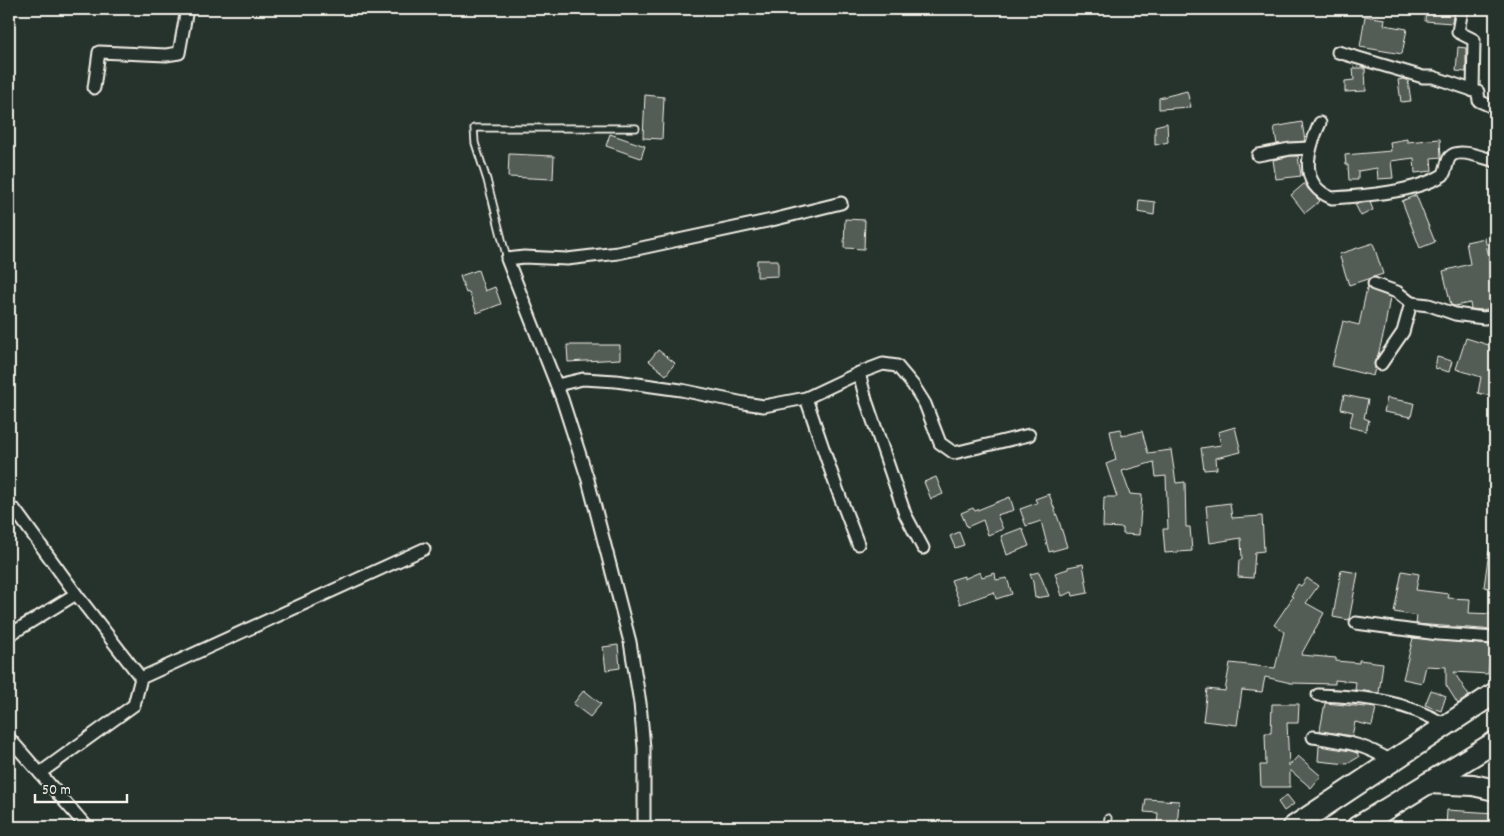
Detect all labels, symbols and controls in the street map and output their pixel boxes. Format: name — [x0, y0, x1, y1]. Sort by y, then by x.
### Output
scale bar — [35, 771, 128, 803]
text: 50 m — [42, 780, 71, 802]

